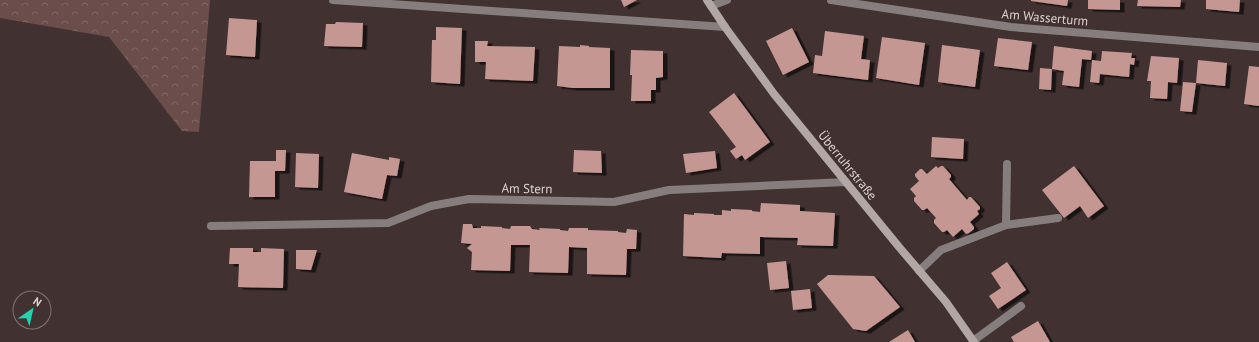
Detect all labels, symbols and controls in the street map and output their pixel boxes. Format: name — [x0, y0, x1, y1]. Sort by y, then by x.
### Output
street label: Am Wasserturm — [1001, 5, 1089, 30]
street label: Überruhrstraße — [814, 127, 881, 204]
street label: Am Stern — [501, 180, 553, 197]
north arrow — [12, 290, 52, 330]
text: N — [31, 294, 45, 310]

